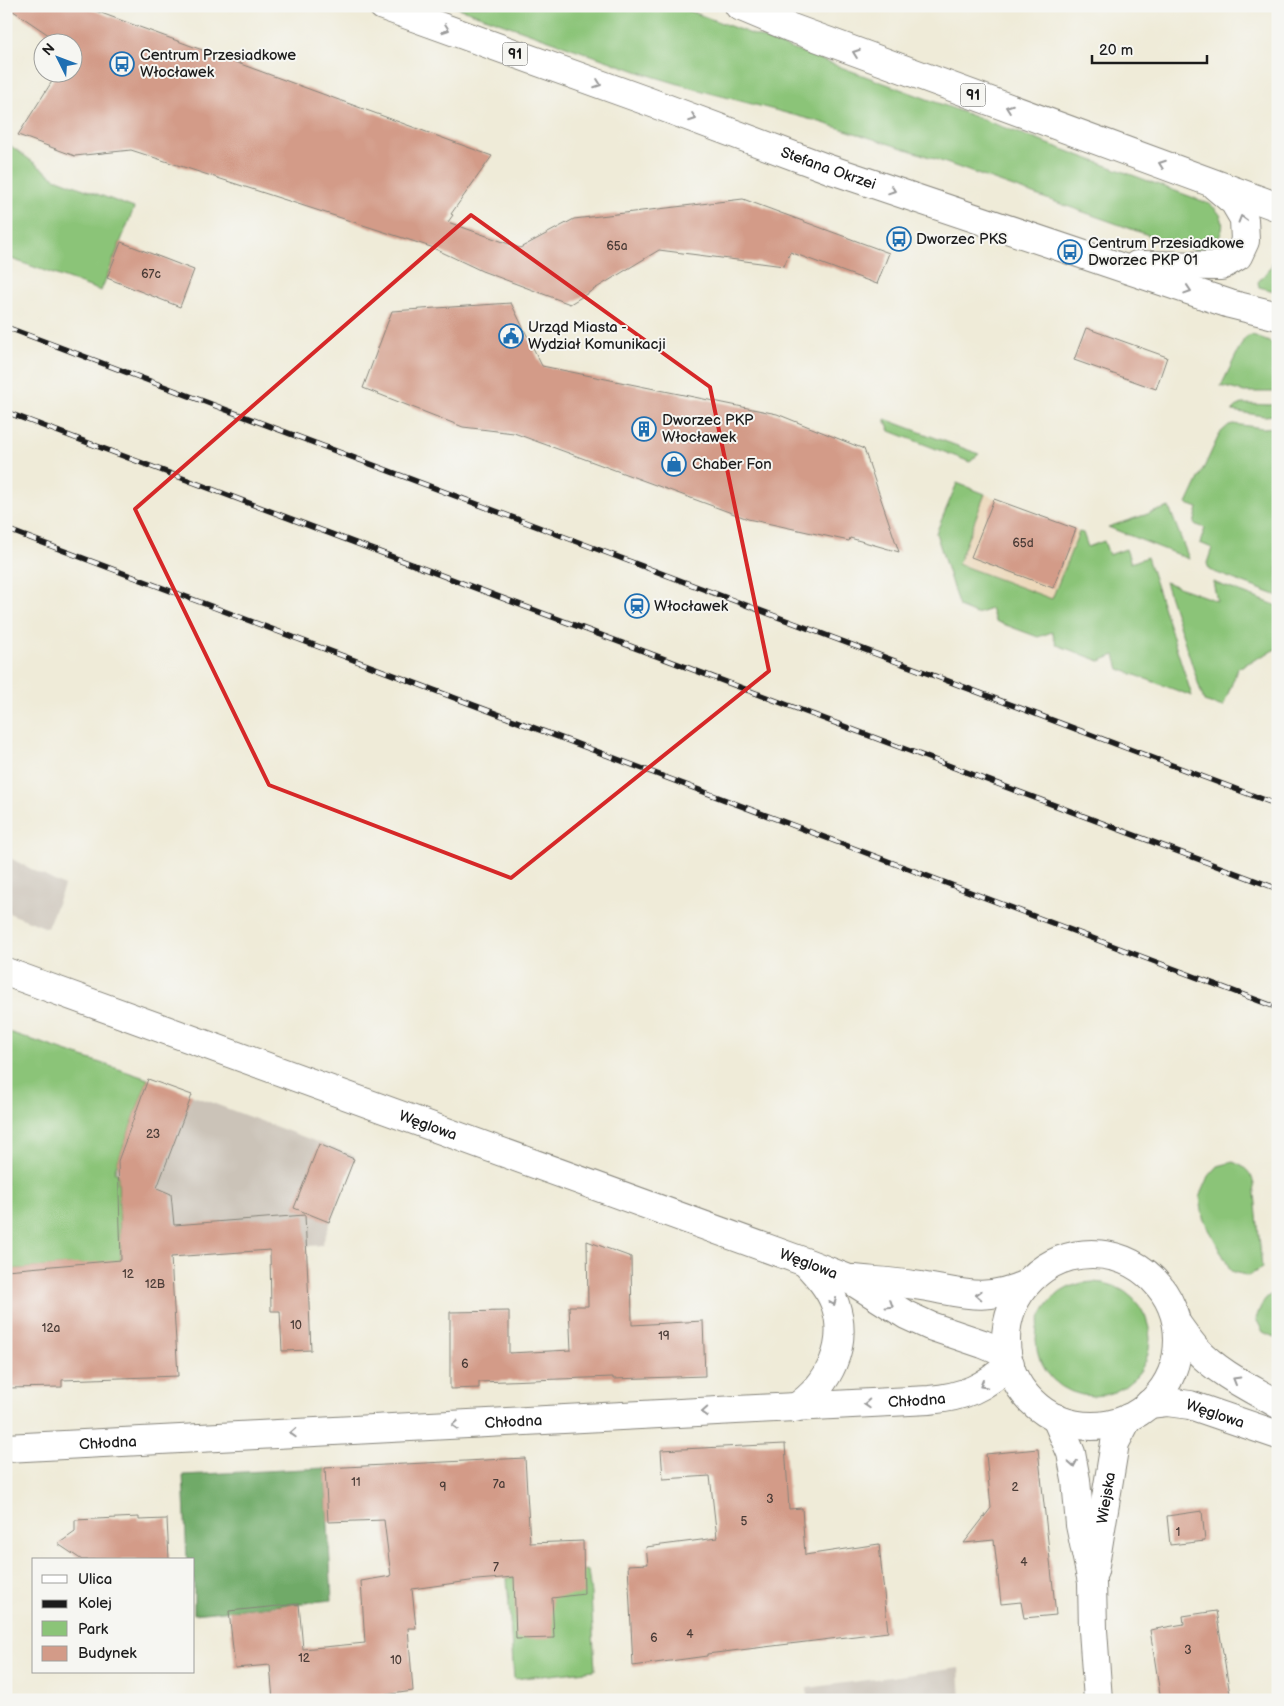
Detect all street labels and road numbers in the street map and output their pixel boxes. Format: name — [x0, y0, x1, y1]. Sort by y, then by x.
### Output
road number: 91 — [502, 42, 528, 66]
road number: 91 — [960, 84, 986, 106]
street label: Stefana Okrzei — [778, 142, 878, 194]
street label: Węglowa — [396, 1106, 460, 1144]
street label: Węglowa — [777, 1244, 840, 1283]
street label: Chłodna — [887, 1389, 947, 1412]
street label: Węglowa — [1184, 1395, 1247, 1432]
street label: Chłodna — [484, 1411, 543, 1433]
street label: Chłodna — [79, 1432, 137, 1454]
street label: Wiejska — [1092, 1471, 1120, 1525]

